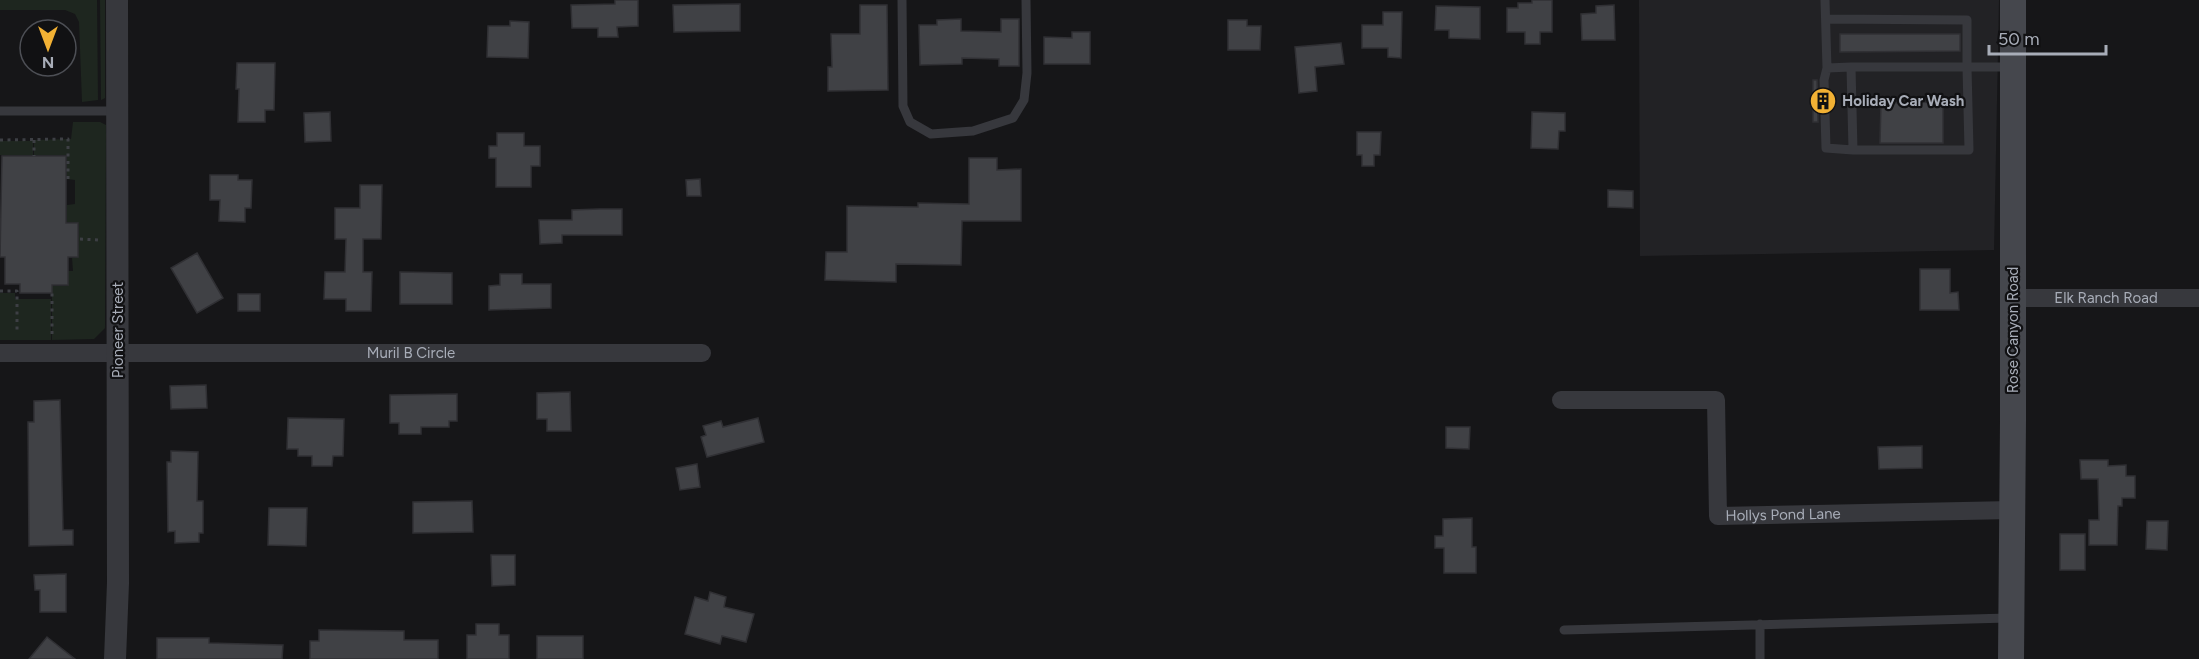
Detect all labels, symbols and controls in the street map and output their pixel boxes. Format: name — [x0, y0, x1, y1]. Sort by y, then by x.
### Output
north arrow — [18, 18, 78, 78]
scale bar — [1989, 18, 2106, 56]
text: 50 m — [1998, 28, 2040, 50]
text: N — [42, 53, 54, 72]
building icon: Holiday Car Wash — [1808, 86, 1838, 116]
place label: Holiday Car Wash — [1842, 92, 1964, 110]
street label: Rose Canyon Road — [2004, 267, 2022, 393]
street label: Pioneer Street — [109, 281, 127, 378]
street label: Elk Ranch Road — [2054, 289, 2158, 307]
street label: Muril B Circle — [367, 344, 455, 362]
street label: Hollys Pond Lane — [1725, 504, 1841, 525]

